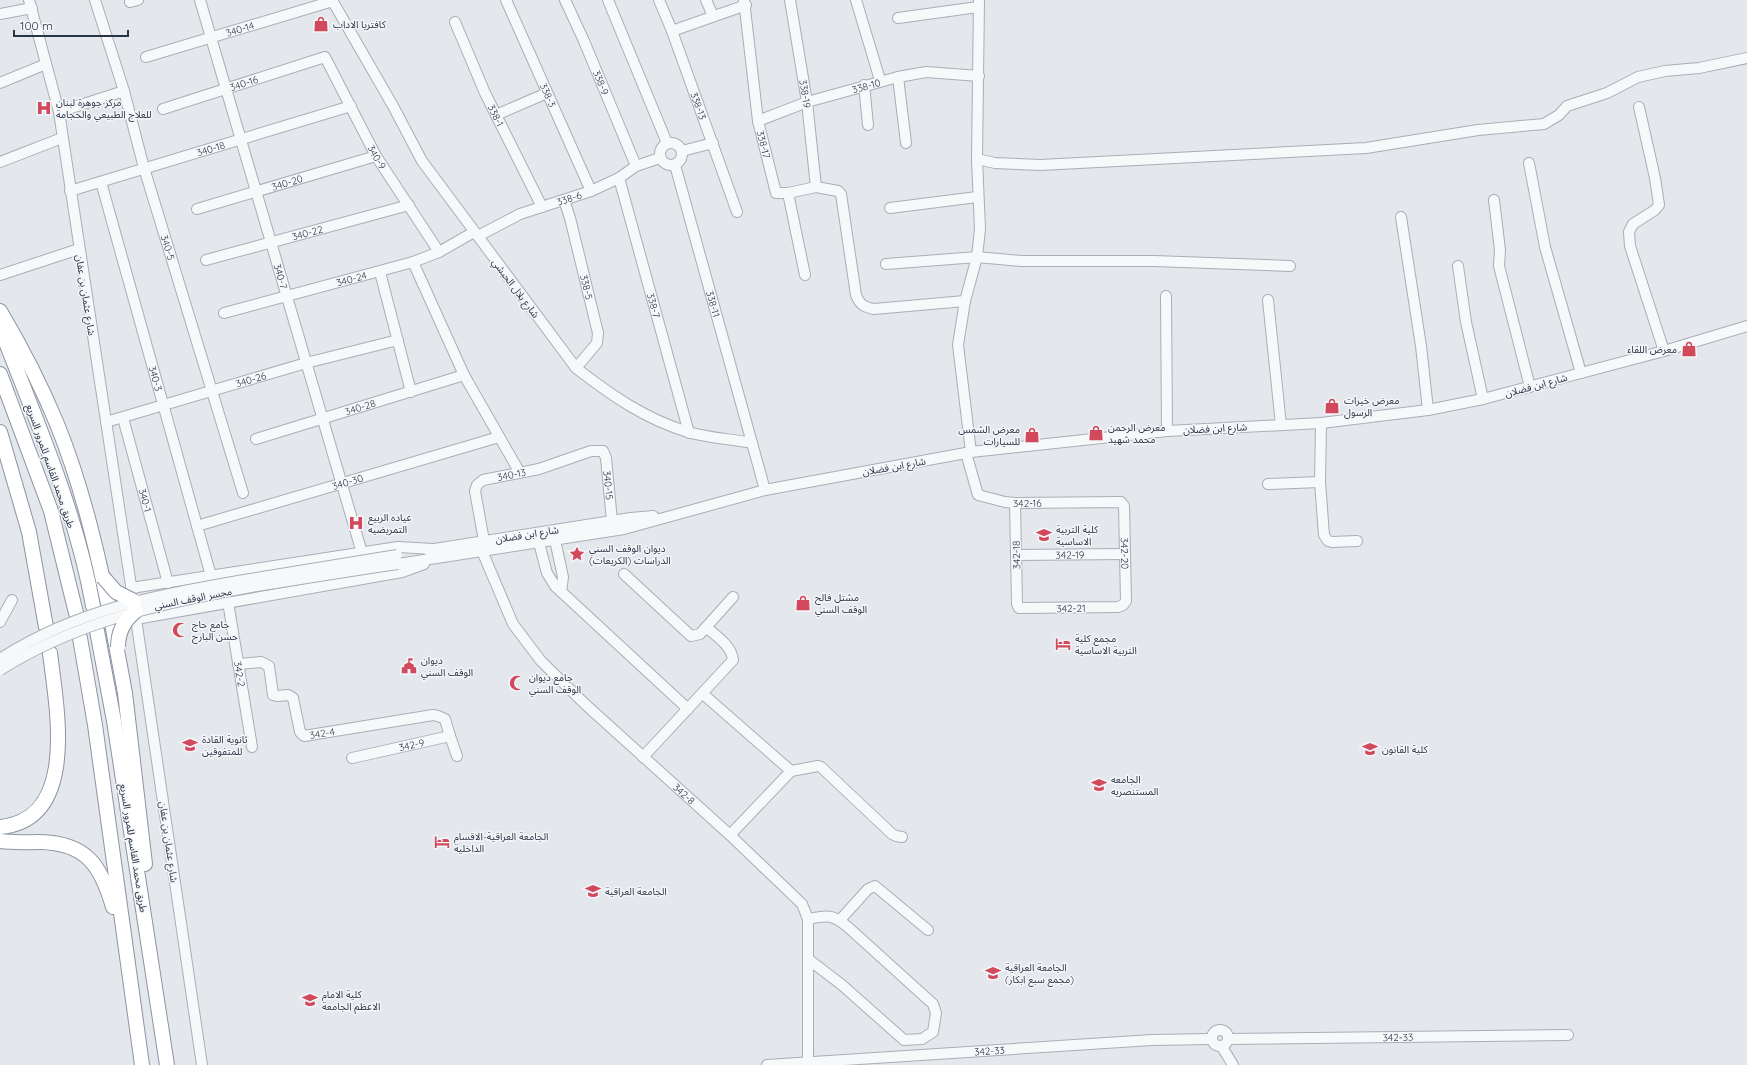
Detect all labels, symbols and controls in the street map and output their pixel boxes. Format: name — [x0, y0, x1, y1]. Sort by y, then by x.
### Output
scale bar — [14, 12, 128, 38]
shop icon: كافتريا الاداب — [312, 15, 330, 33]
text: 100 m — [20, 18, 53, 33]
place label: كافتريا الاداب — [333, 18, 387, 31]
street label: 340-14 — [224, 19, 256, 40]
street label: 338-9 — [590, 68, 612, 97]
street label: 340-16 — [228, 73, 260, 94]
street label: 338-10 — [851, 76, 882, 96]
street label: 338-19 — [796, 79, 814, 109]
street label: 338-3 — [537, 81, 559, 109]
street label: 338-13 — [687, 90, 709, 121]
place label: مركز جوهرة لبنان للعلاج الطبيعي والحجامة — [56, 96, 152, 122]
hospital icon: مركز جوهرة لبنان للعلاج الطبيعي والحجامة — [35, 99, 53, 117]
street label: 338-1 — [485, 102, 507, 129]
street label: 338-17 — [754, 129, 773, 160]
street label: 340-18 — [195, 138, 227, 159]
street label: 340-9 — [365, 143, 389, 172]
street label: 340-20 — [270, 172, 304, 194]
street label: 338-6 — [555, 188, 584, 209]
street label: 340-22 — [291, 223, 325, 243]
street label: 340-5 — [158, 233, 178, 262]
street label: شارع عثمان بن عفان — [72, 254, 98, 337]
street label: شارع بلال الحبشي — [488, 256, 542, 322]
street label: 340-7 — [271, 262, 290, 291]
street label: 340-24 — [335, 269, 368, 289]
street label: 338-5 — [577, 273, 596, 301]
street label: 338-11 — [703, 289, 723, 319]
street label: 338-7 — [644, 292, 663, 319]
shop icon: معرض اللقاء — [1680, 340, 1698, 358]
place label: معرض اللقاء — [1627, 343, 1677, 356]
street label: 340-3 — [146, 365, 165, 393]
street label: 340-26 — [234, 369, 268, 390]
street label: شارع ابن فضلان — [1503, 371, 1569, 401]
place label: معرض خيرات الرسول — [1344, 394, 1400, 419]
street label: 340-28 — [343, 397, 377, 418]
shop icon: معرض خيرات الرسول — [1323, 397, 1341, 415]
street label: طريق محمد القاسم للمرور السريع — [22, 402, 78, 530]
street label: شارع ابن فضلان — [1183, 420, 1248, 438]
place label: معرض الرحمن محمد شهيد — [1108, 421, 1165, 446]
place label: معرض الشمس للسيارات — [958, 423, 1020, 448]
shop icon: معرض الرحمن محمد شهيد — [1087, 424, 1105, 442]
shop icon: معرض الشمس للسيارات — [1023, 426, 1041, 444]
street label: شارع ابن فضلان — [861, 454, 927, 479]
street label: 340-13 — [496, 466, 527, 484]
street label: 340-15 — [600, 470, 616, 500]
street label: 340-30 — [331, 471, 365, 493]
street label: 340-1 — [136, 487, 154, 513]
street label: 342-16 — [1013, 497, 1042, 510]
place label: عياده الربيع التمريضيه — [368, 511, 412, 536]
hospital icon: عياده الربيع التمريضيه — [347, 514, 365, 532]
street label: شارع ابن فضلان — [494, 523, 560, 547]
place label: كلية التربية الاساسية — [1056, 523, 1099, 548]
school or university icon: كلية التربية الاساسية — [1035, 526, 1053, 544]
street label: 342-20 — [1118, 537, 1131, 569]
street label: 342-18 — [1010, 541, 1023, 569]
place label: ديوان الوقف السني الدراسات (الكريعات) — [589, 542, 671, 567]
place icon: ديوان الوقف السني الدراسات (الكريعات) — [568, 545, 586, 563]
street label: 342-19 — [1056, 548, 1085, 562]
street label: مجسر الوقف السني — [153, 585, 233, 614]
place label: مشتل فالح الوقف السني — [815, 591, 867, 617]
shop icon: مشتل فالح الوقف السني — [794, 594, 812, 612]
street label: 342-21 — [1056, 602, 1086, 615]
place label: جامع حاج حسن البارح — [192, 618, 238, 644]
mosque icon: جامع حاج حسن البارح — [171, 621, 189, 639]
place label: مجمع كلية التربية الاساسية — [1075, 632, 1137, 657]
hotel icon: مجمع كلية التربية الاساسية — [1054, 635, 1072, 653]
place label: ديوان الوقف السني — [421, 654, 473, 680]
public building icon: ديوان الوقف السني — [400, 657, 418, 675]
street label: 342-2 — [231, 660, 248, 688]
place label: جامع ديوان الوقف السني — [529, 671, 581, 697]
mosque icon: جامع ديوان الوقف السني — [508, 674, 526, 692]
street label: 342-4 — [309, 725, 336, 742]
place label: ثانوية القادة للمتفوقين — [202, 733, 248, 758]
school or university icon: ثانوية القادة للمتفوقين — [181, 736, 199, 754]
street label: 342-9 — [398, 736, 426, 754]
school or university icon: كلية القانون — [1361, 740, 1379, 758]
place label: كلية القانون — [1382, 743, 1428, 756]
place label: الجامعه المستنصريه — [1111, 773, 1158, 798]
school or university icon: الجامعه المستنصريه — [1090, 776, 1108, 794]
street label: 342-8 — [670, 781, 698, 807]
street label: طريق محمد القاسم للمرور السريع — [116, 783, 150, 914]
street label: شارع عثمان بن عفان — [155, 801, 181, 884]
place label: الجامعة العراقية-الاقسام الداخلية — [454, 830, 548, 855]
hotel icon: الجامعة العراقية-الاقسام الداخلية — [433, 833, 451, 851]
school or university icon: الجامعة العراقية — [584, 882, 602, 900]
place label: الجامعة العراقية — [605, 885, 667, 898]
place label: الجامعة العراقية (مجمع سبع ابكار) — [1005, 961, 1074, 987]
school or university icon: الجامعة العراقية (مجمع سبع ابكار) — [984, 964, 1002, 982]
place label: كلية الامام الاعظم الجامعة — [322, 988, 380, 1014]
school or university icon: كلية الامام الاعظم الجامعة — [301, 991, 319, 1009]
street label: 342-33 — [1383, 1031, 1413, 1044]
street label: 342-33 — [974, 1044, 1005, 1059]

